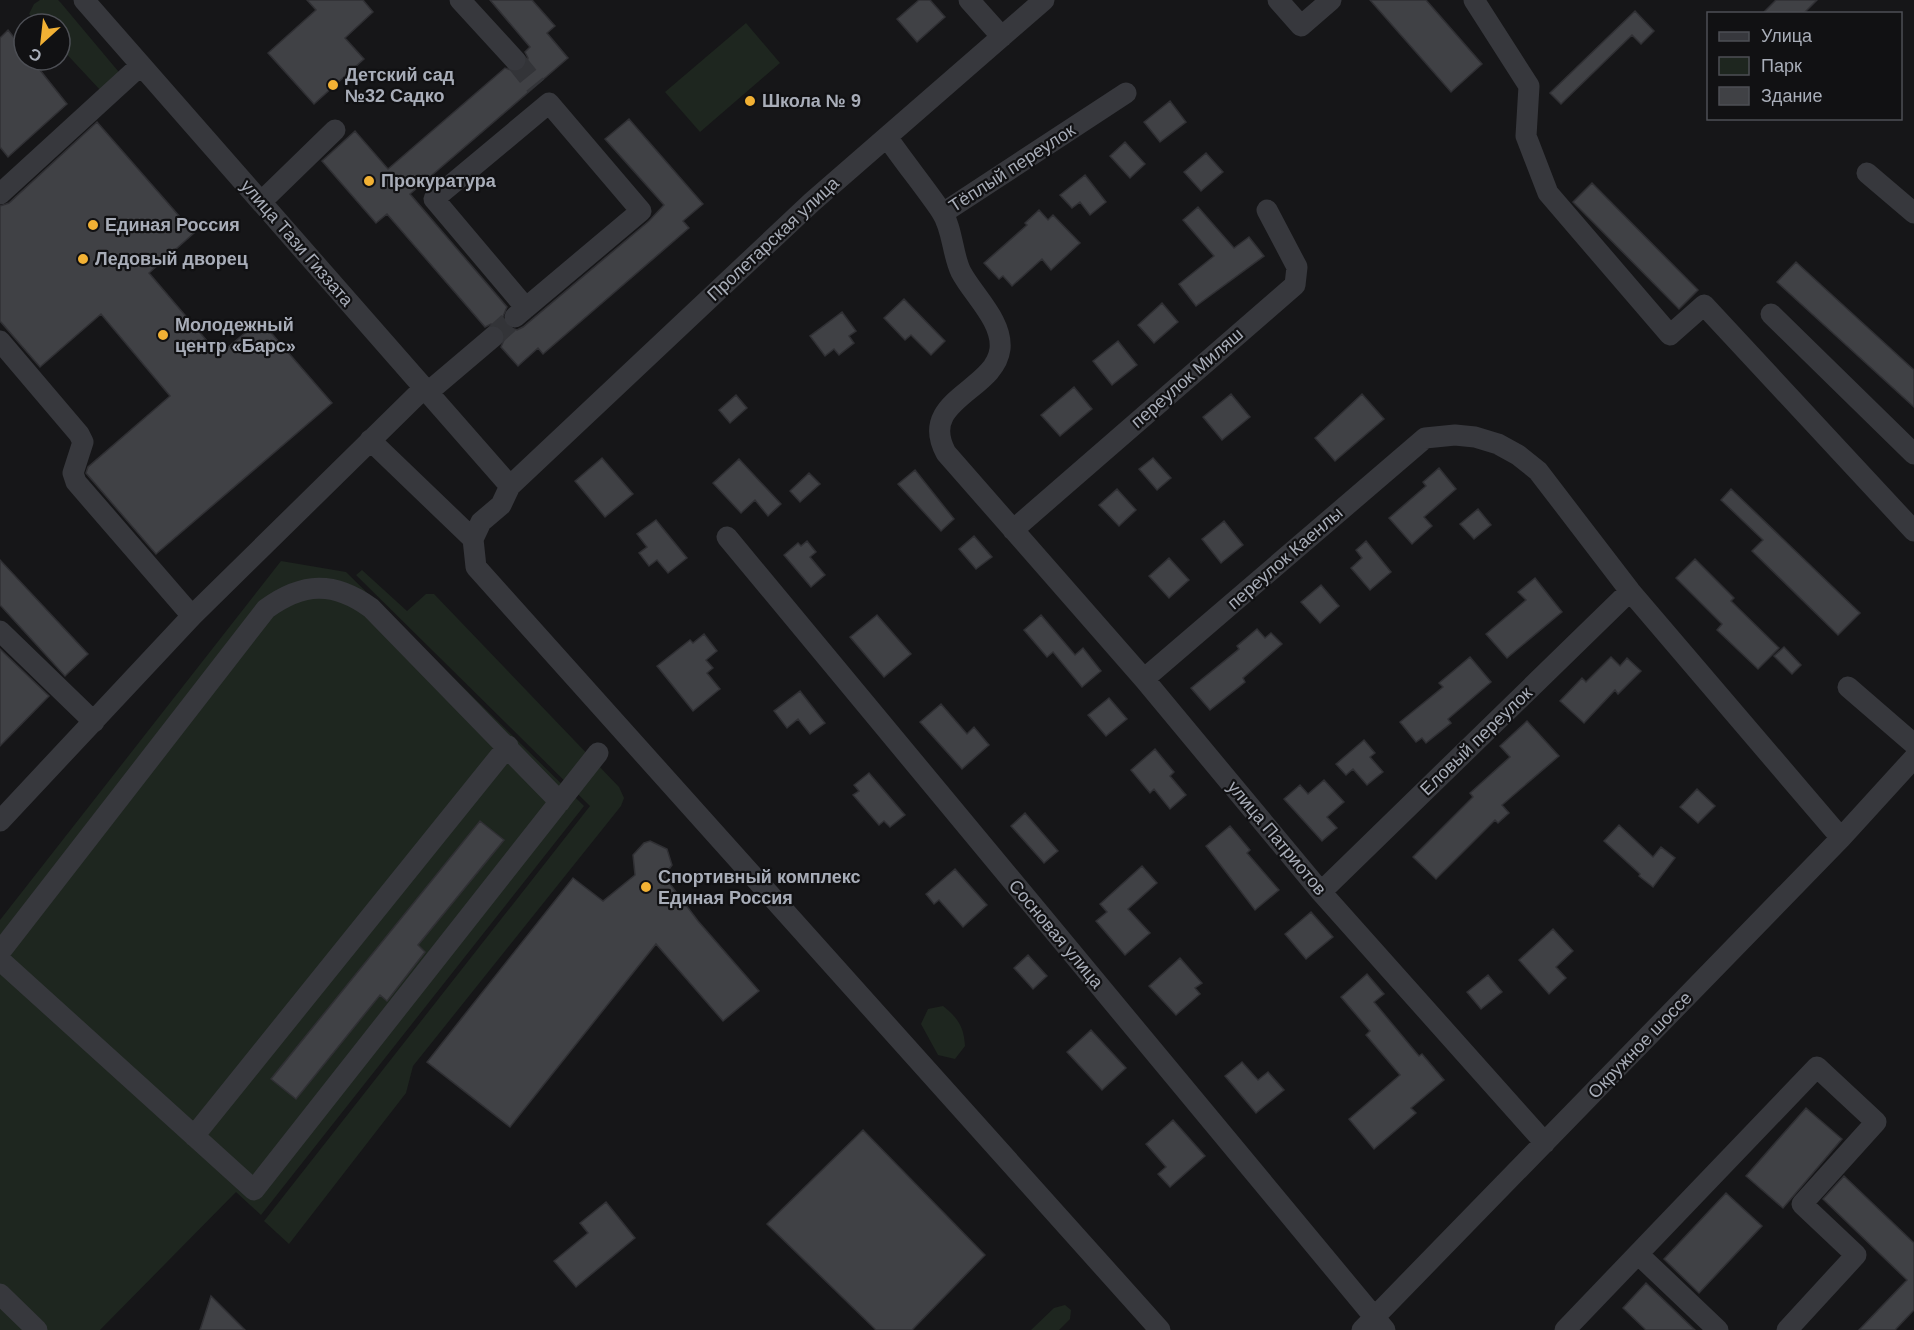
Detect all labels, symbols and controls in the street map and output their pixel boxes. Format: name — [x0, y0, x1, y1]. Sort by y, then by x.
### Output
north arrow — [12, 12, 72, 72]
legend — [1707, 12, 1902, 120]
text: Улица — [1761, 26, 1813, 46]
text: С — [26, 45, 44, 65]
text: Парк — [1761, 56, 1802, 76]
place label: Детский сад №32 Садко — [345, 65, 455, 106]
marker: Детский сад №32 Садко — [326, 78, 340, 92]
text: Здание — [1761, 86, 1822, 106]
place label: Школа № 9 — [762, 91, 861, 111]
marker: Школа № 9 — [743, 94, 757, 108]
street label: Тёплый переулок — [945, 120, 1079, 216]
place label: Прокуратура — [381, 171, 497, 191]
street label: Пролетарская улица — [703, 172, 843, 305]
marker: Прокуратура — [362, 174, 376, 188]
street label: улица Тази Гиззата — [237, 176, 358, 311]
place label: Единая Россия — [105, 215, 240, 235]
marker: Единая Россия — [86, 218, 100, 232]
place label: Ледовый дворец — [95, 249, 248, 269]
marker: Ледовый дворец — [76, 252, 90, 266]
place label: Молодежный центр «Барс» — [175, 315, 296, 356]
street label: переулок Миляш — [1127, 324, 1247, 432]
marker: Молодежный центр «Барс» — [156, 328, 170, 342]
street label: переулок Каенлы — [1223, 503, 1347, 613]
street label: Еловый переулок — [1416, 683, 1536, 799]
street label: улица Патриотов — [1224, 777, 1330, 899]
place label: Спортивный комплекс Единая Россия — [658, 867, 861, 908]
street label: Сосновая улица — [1005, 876, 1108, 993]
marker: Спортивный комплекс Единая Россия — [639, 880, 653, 894]
street label: Окружное шоссе — [1584, 988, 1696, 1102]

